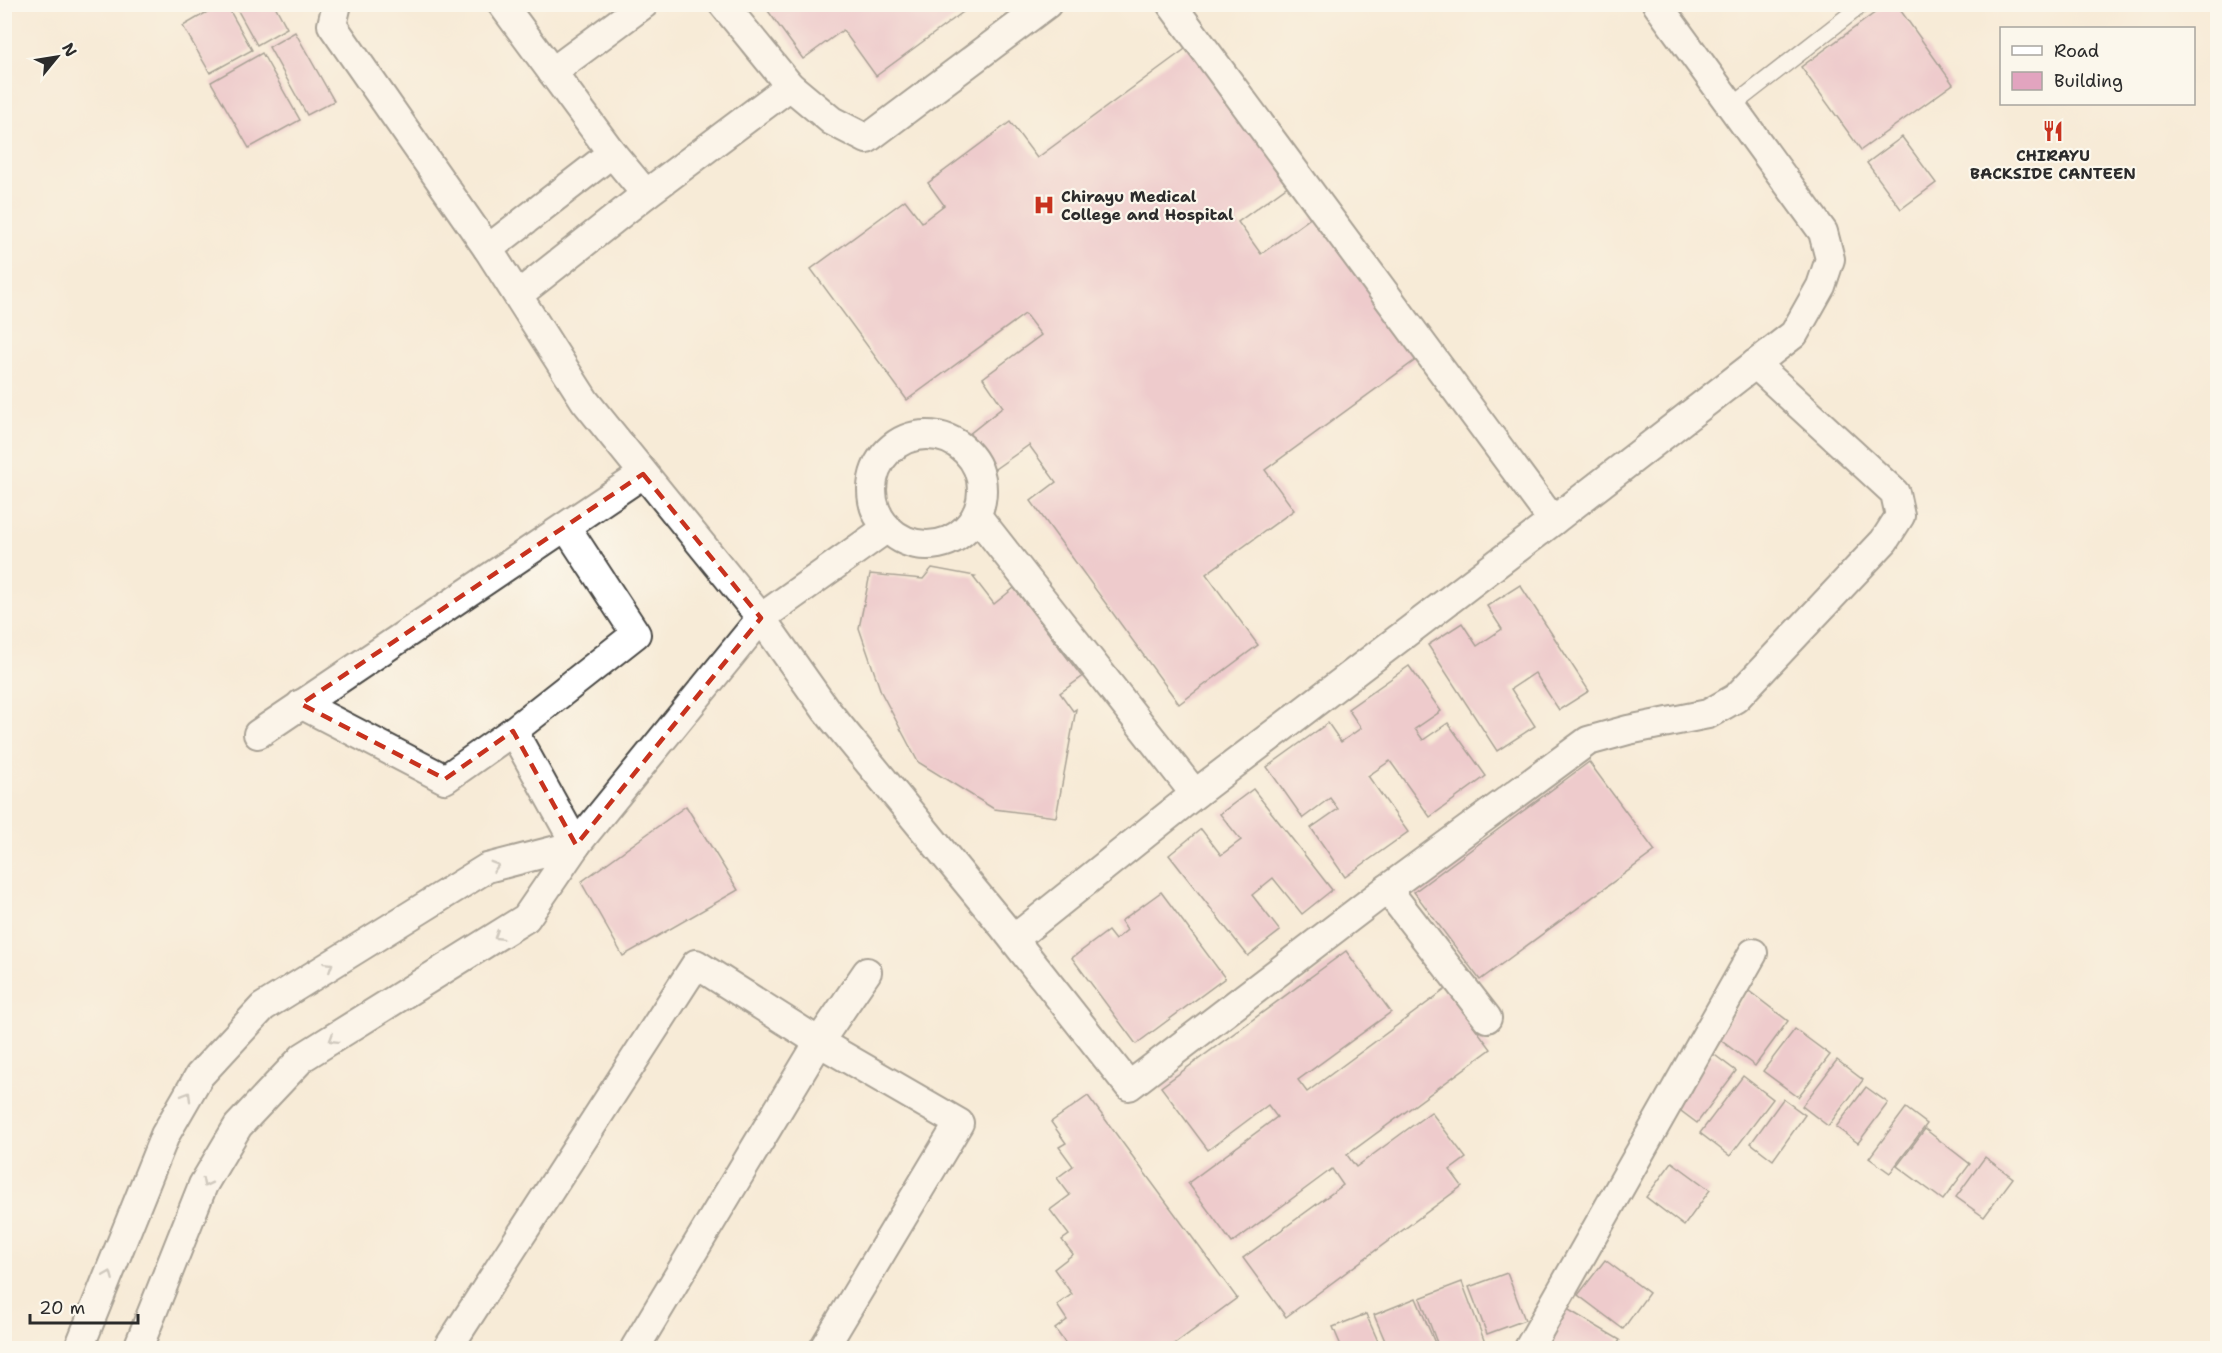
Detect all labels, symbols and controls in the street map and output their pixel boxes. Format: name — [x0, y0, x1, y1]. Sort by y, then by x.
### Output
north arrow — [27, 27, 87, 87]
legend — [2000, 27, 2195, 105]
text: N — [57, 39, 82, 60]
text: Road — [2054, 39, 2099, 63]
text: Building — [2054, 69, 2123, 93]
restaurant icon: CHIRAYU BACKSIDE CANTEEN — [2041, 119, 2065, 143]
place label: CHIRAYU BACKSIDE CANTEEN — [1970, 145, 2136, 184]
place label: Chirayu Medical College and Hospital — [1061, 186, 1234, 225]
hospital icon: Chirayu Medical College and Hospital — [1032, 193, 1056, 217]
one-way arrow — [489, 861, 500, 873]
one-way arrow — [494, 928, 504, 940]
one-way arrow — [323, 962, 333, 974]
one-way arrow — [329, 1031, 339, 1043]
one-way arrow — [180, 1092, 191, 1103]
one-way arrow — [201, 1176, 213, 1187]
one-way arrow — [102, 1270, 114, 1281]
scale bar — [30, 1287, 138, 1325]
text: 20 m — [39, 1296, 85, 1320]

